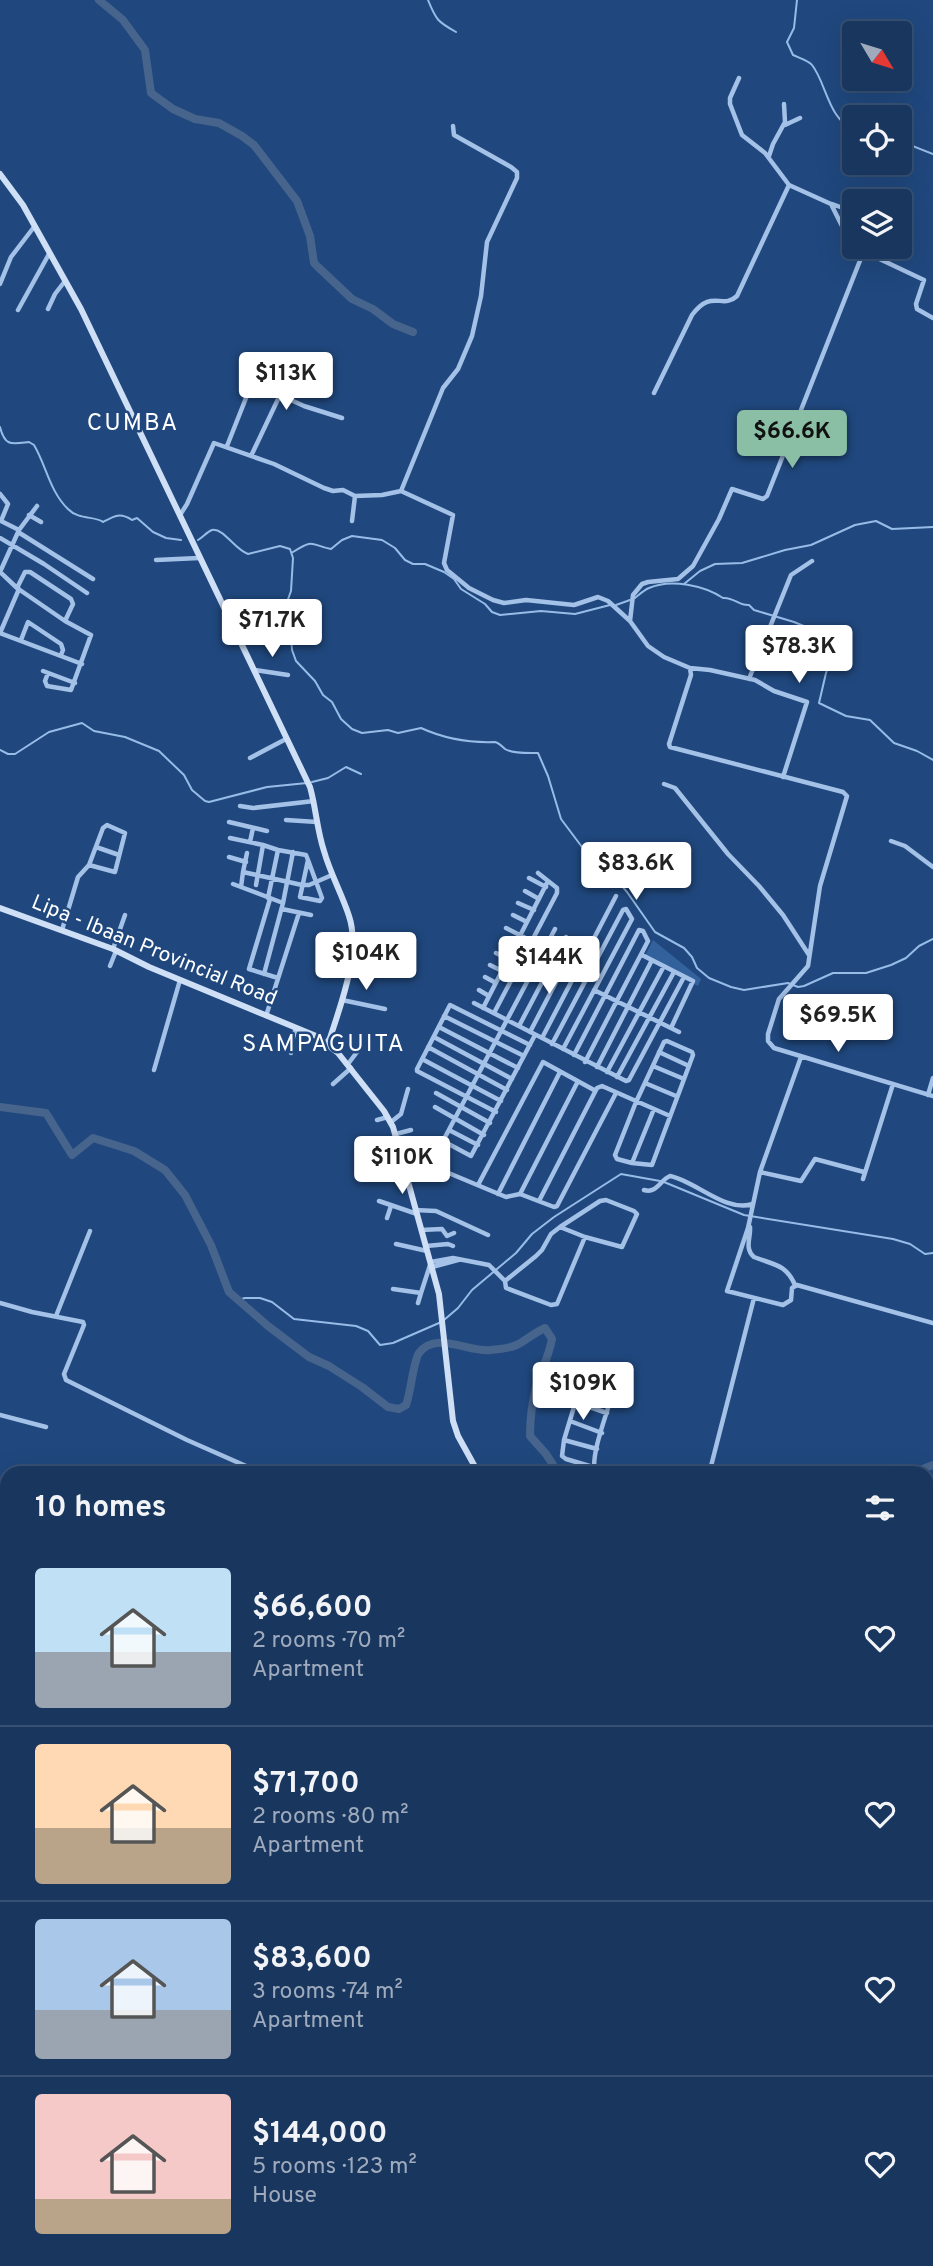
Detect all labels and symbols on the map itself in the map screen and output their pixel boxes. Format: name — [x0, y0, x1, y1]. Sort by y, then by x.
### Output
north arrow — [842, 21, 912, 91]
pin: $113K — [237, 352, 335, 412]
district label: CUMBA — [87, 409, 179, 439]
pin: $66.6K — [735, 410, 849, 470]
pin: $71.7K — [215, 600, 329, 659]
pin: $78.3K — [742, 626, 856, 685]
pin: $83.6K — [579, 842, 693, 902]
street label: Lipa - Ibaan Provincial Road — [27, 889, 281, 1013]
pin: $104K — [317, 932, 415, 992]
pin: $144K — [500, 936, 598, 996]
pin: $69.5K — [781, 995, 895, 1054]
district label: SAMPAGUITA — [242, 1030, 406, 1060]
pin: $110K — [353, 1136, 451, 1196]
pin: $109K — [534, 1362, 632, 1422]

